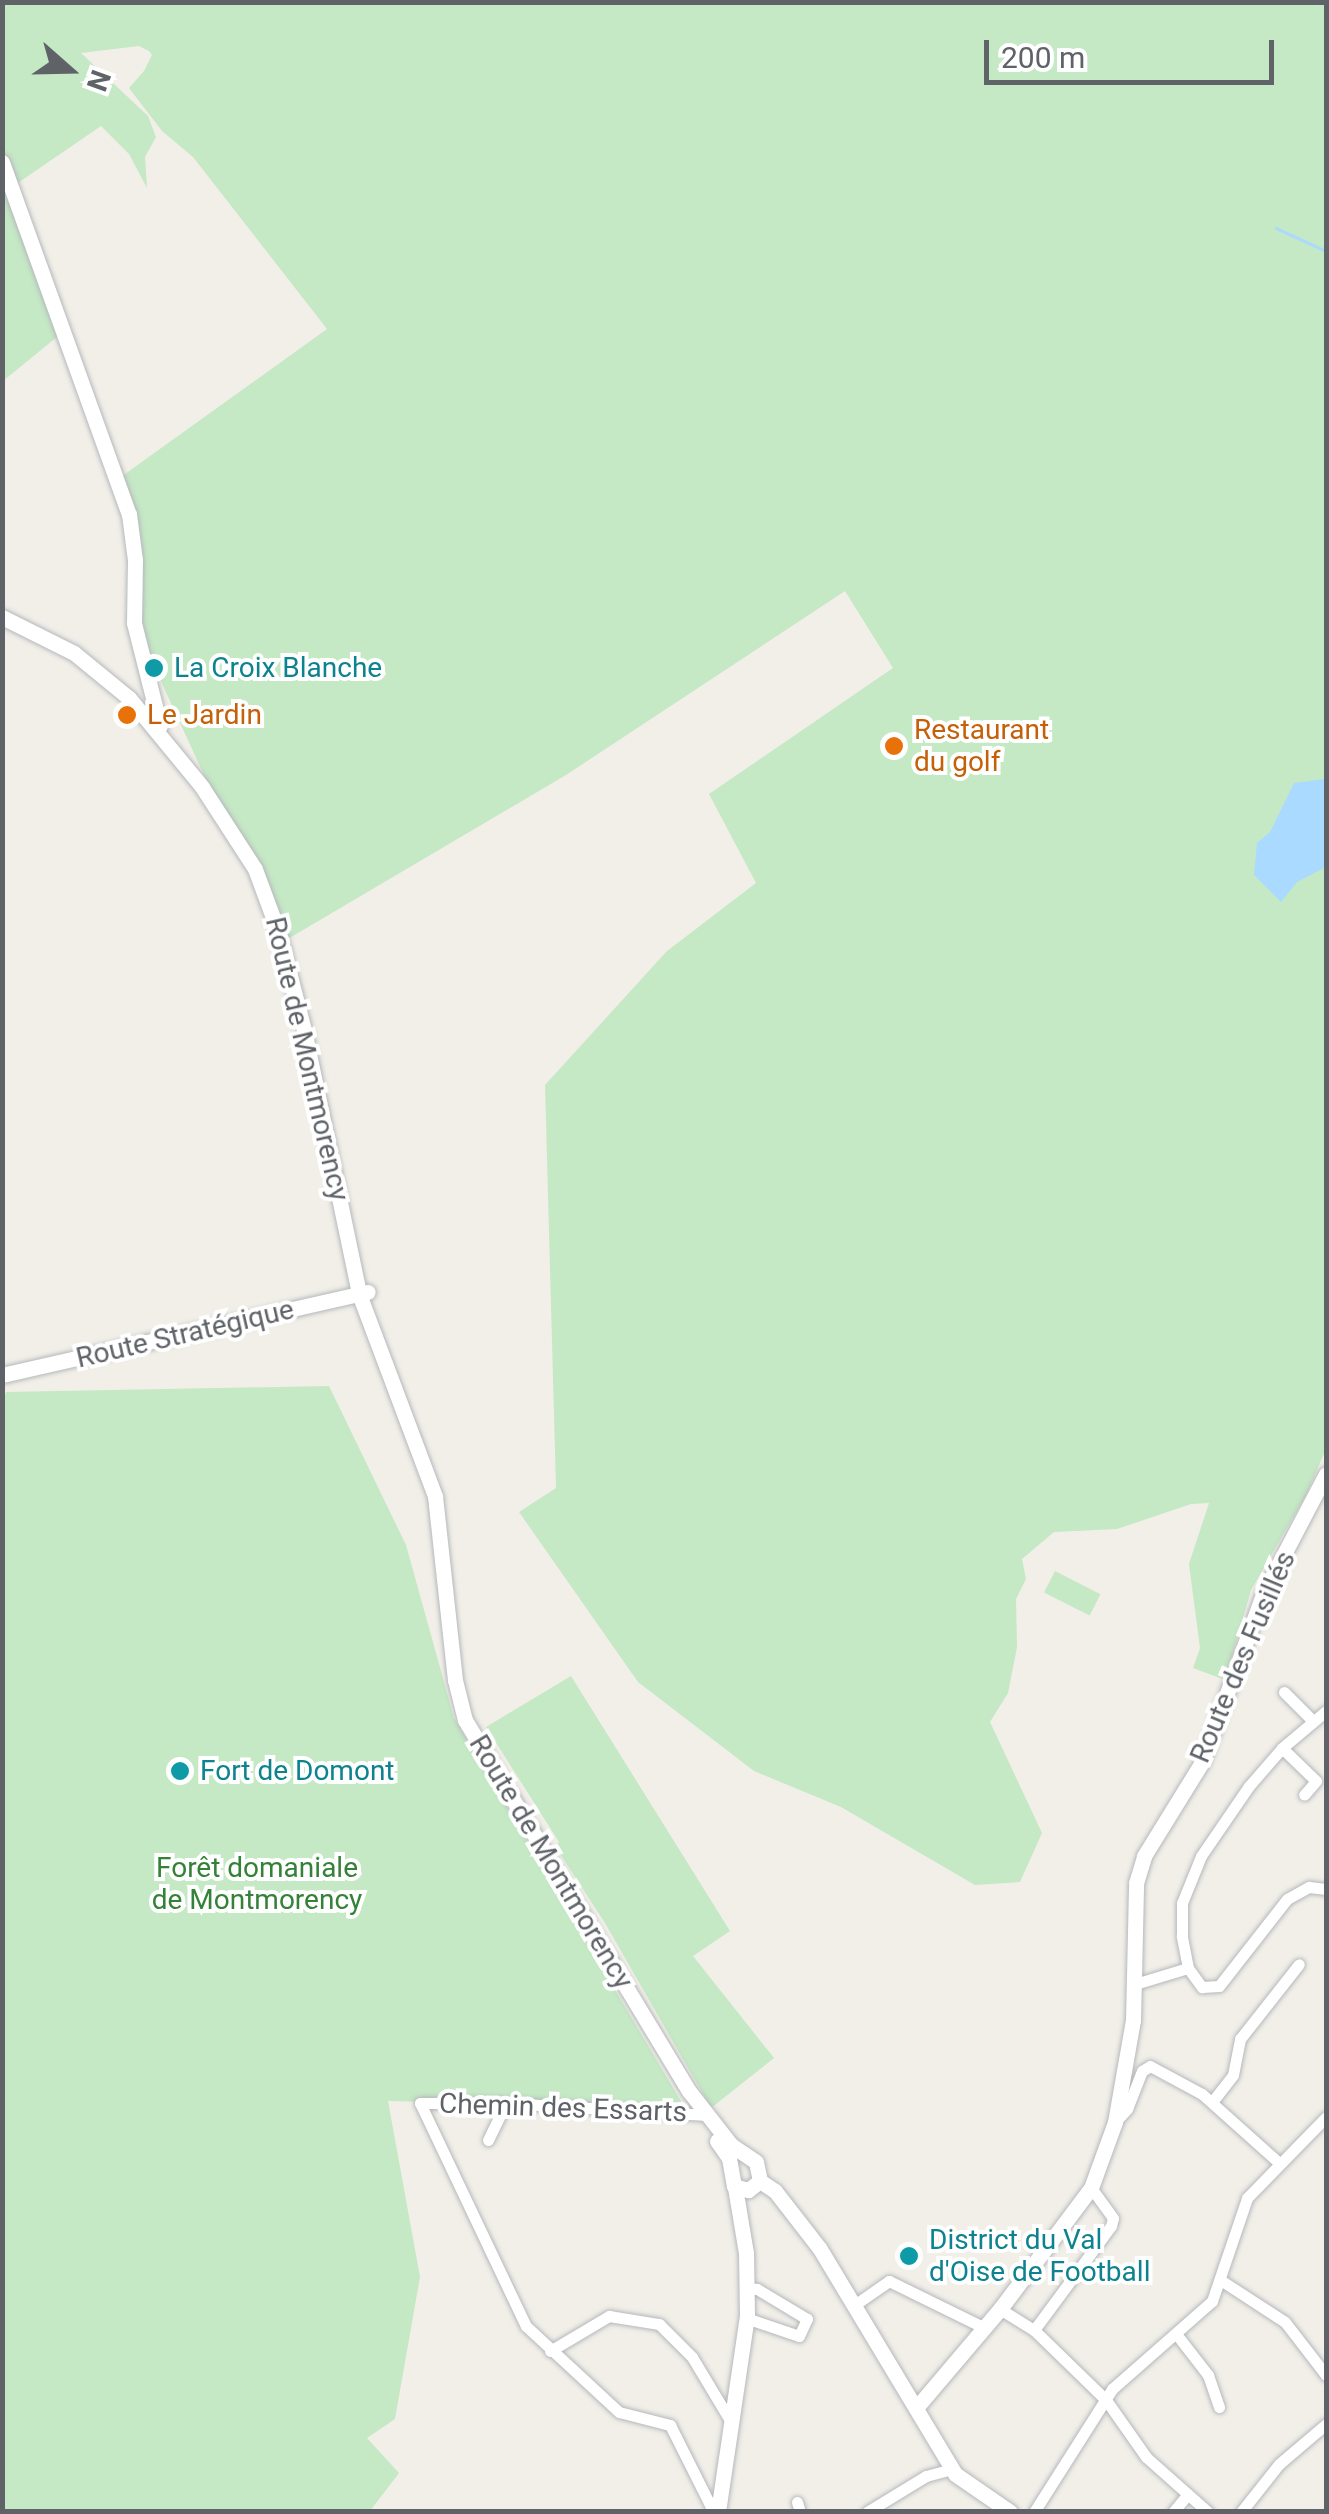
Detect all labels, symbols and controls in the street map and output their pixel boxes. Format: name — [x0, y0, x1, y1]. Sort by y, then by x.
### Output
north arrow — [20, 20, 120, 120]
scale bar — [989, 20, 1279, 82]
text: 200 m — [1001, 40, 1085, 75]
text: N — [80, 65, 118, 95]
place label: La Croix Blanche — [174, 651, 382, 685]
marker: La Croix Blanche — [143, 657, 165, 679]
place label: Le Jardin — [147, 698, 262, 732]
marker: Le Jardin — [116, 704, 138, 726]
place label: Restaurant du golf — [914, 713, 1049, 779]
marker: Restaurant du golf — [883, 735, 905, 757]
street label: Route de Montmorency — [258, 914, 356, 1204]
street label: Route Stratégique — [73, 1293, 297, 1375]
street label: Route des Fusillés — [1183, 1546, 1303, 1768]
street label: Route de Montmorency — [462, 1729, 640, 1995]
place label: Fort de Domont — [200, 1754, 395, 1788]
marker: Fort de Domont — [169, 1760, 191, 1782]
park label: Forêt domaniale de Montmorency — [152, 1851, 362, 1917]
street label: Chemin des Essarts — [438, 2087, 688, 2129]
place label: District du Val d'Oise de Football — [929, 2223, 1150, 2289]
marker: District du Val d'Oise de Football — [898, 2245, 920, 2267]

